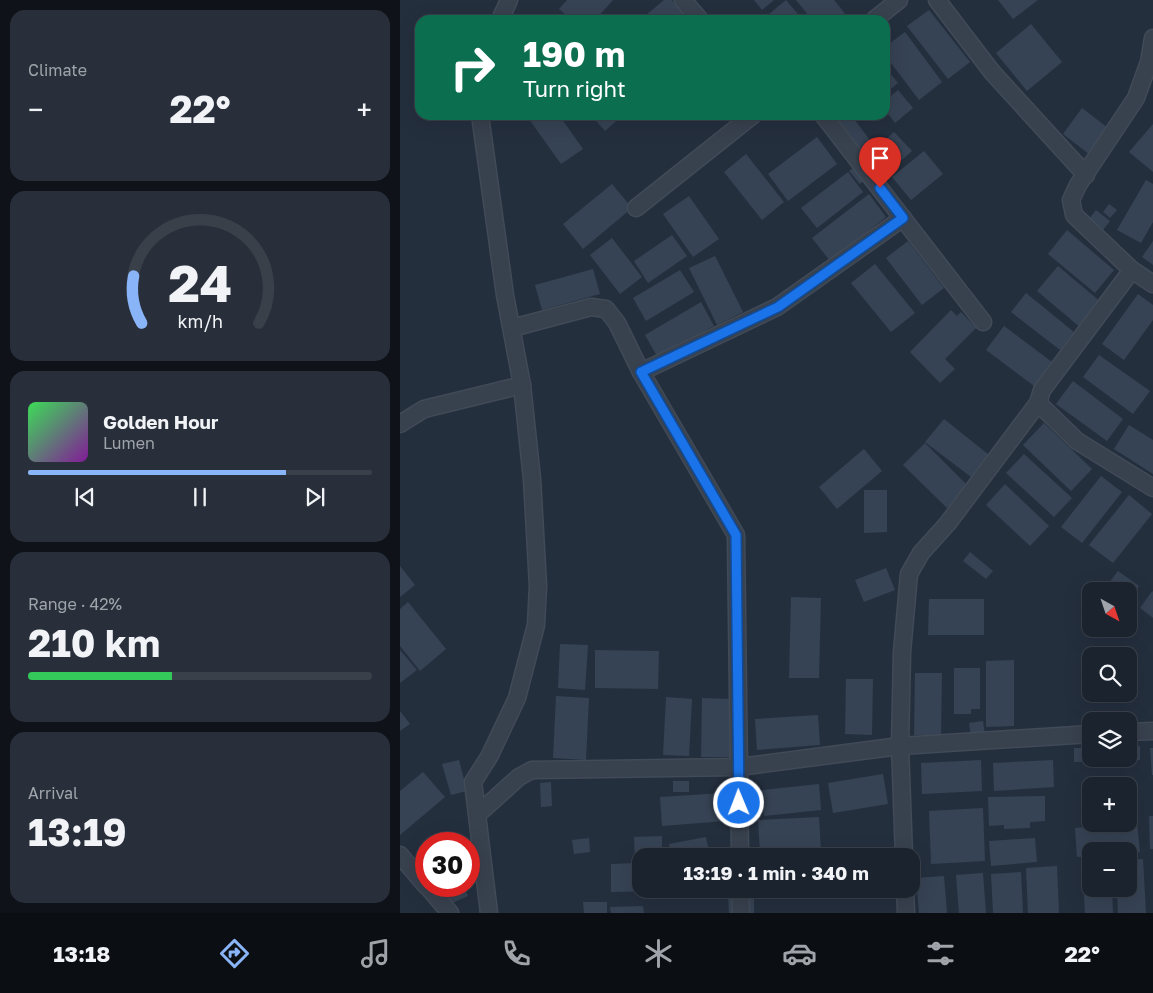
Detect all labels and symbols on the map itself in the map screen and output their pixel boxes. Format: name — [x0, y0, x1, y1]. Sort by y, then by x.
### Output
pin — [859, 137, 901, 188]
north arrow — [1082, 582, 1138, 638]
position arrow — [712, 776, 764, 828]
speed limit sign: 30 — [415, 832, 480, 897]

